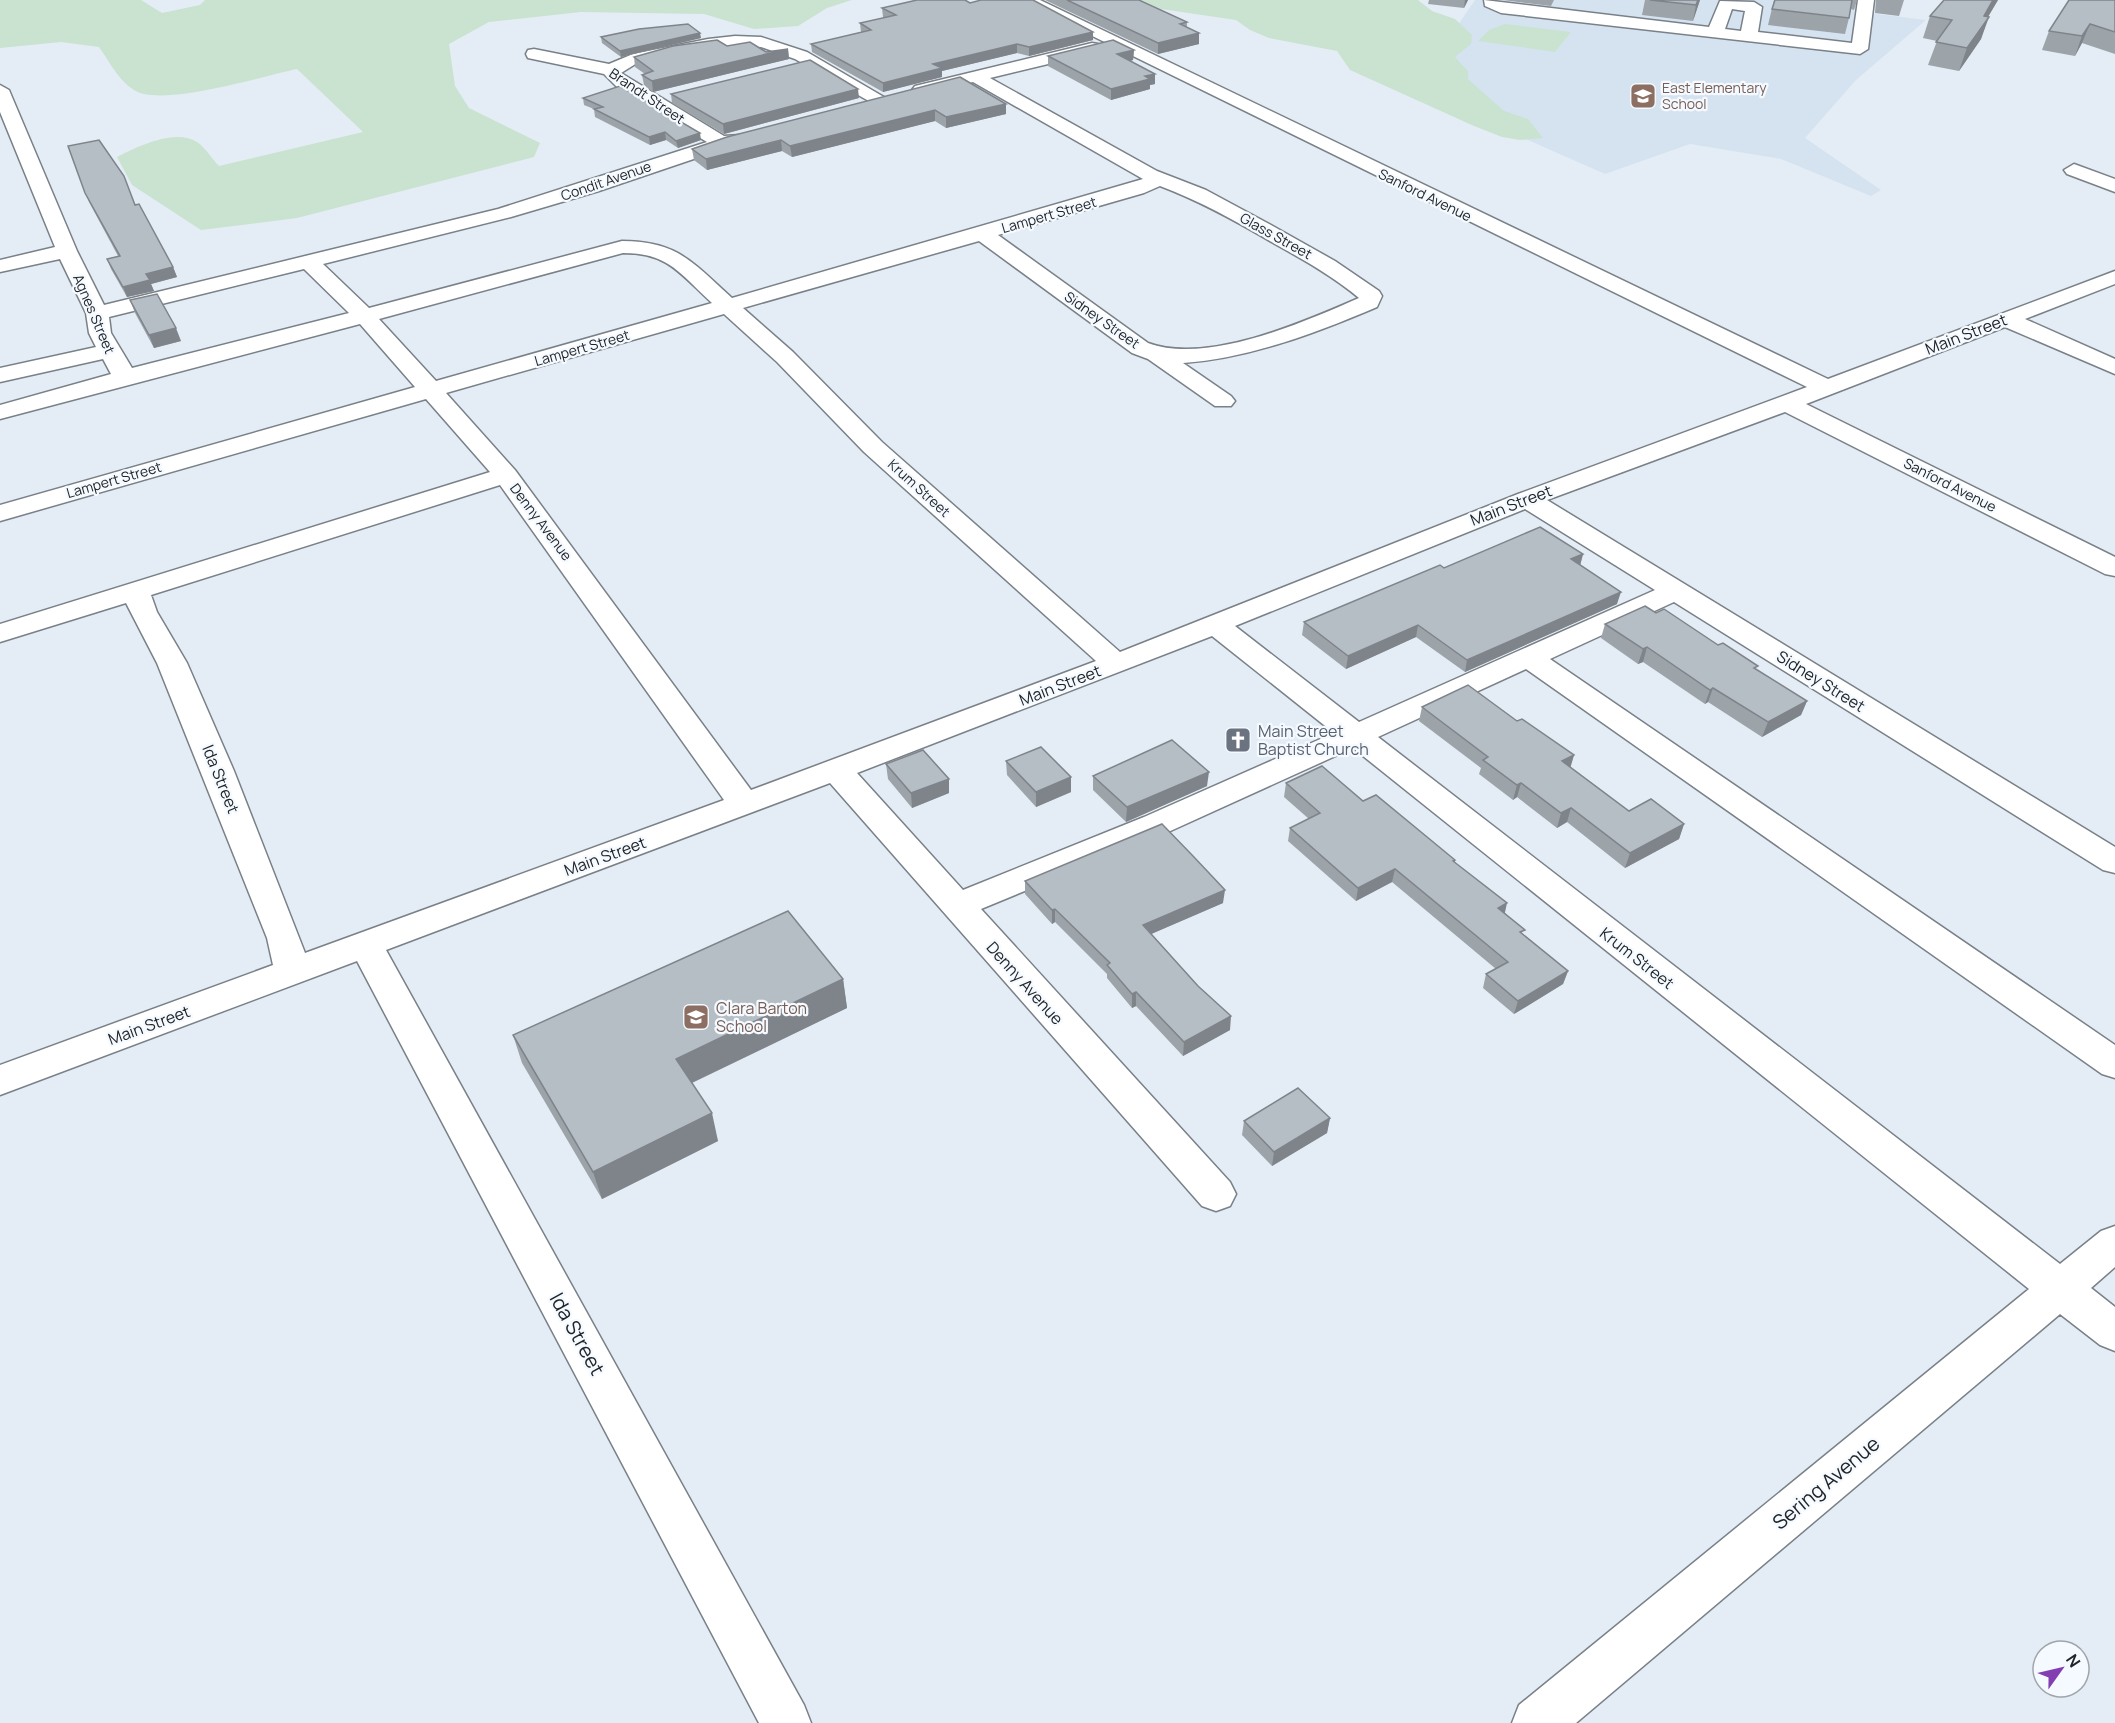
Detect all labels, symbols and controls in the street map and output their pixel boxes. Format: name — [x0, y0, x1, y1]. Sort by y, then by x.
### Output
street label: Brandt Street — [606, 63, 689, 128]
place label: East Elementary School — [1662, 78, 1767, 113]
school or university icon: East Elementary School — [1628, 81, 1658, 111]
street label: Condit Avenue — [558, 156, 654, 205]
street label: Sanford Avenue — [1375, 164, 1475, 225]
street label: Lampert Street — [999, 192, 1099, 237]
street label: Glass Street — [1237, 208, 1316, 263]
street label: Agnes Street — [69, 271, 120, 357]
street label: Sidney Street — [1061, 287, 1144, 353]
street label: Main Street — [1922, 308, 2010, 360]
street label: Lampert Street — [532, 325, 632, 370]
street label: Sanford Avenue — [1901, 453, 2000, 516]
street label: Krum Street — [884, 455, 955, 521]
street label: Lampert Street — [64, 457, 164, 502]
street label: Denny Avenue — [506, 479, 577, 564]
street label: Main Street — [1467, 479, 1555, 531]
street label: Sidney Street — [1773, 645, 1869, 717]
street label: Main Street — [1016, 659, 1104, 711]
place label: Main Street Baptist Church — [1258, 720, 1369, 760]
church icon: Main Street Baptist Church — [1223, 725, 1253, 755]
street label: Ida Street — [197, 741, 245, 817]
street label: Main Street — [561, 831, 649, 881]
street label: Krum Street — [1595, 922, 1679, 994]
street label: Denny Avenue — [982, 937, 1068, 1029]
place label: Clara Barton School — [716, 997, 807, 1037]
street label: Main Street — [105, 1000, 193, 1050]
school or university icon: Clara Barton School — [681, 1002, 711, 1032]
street label: Ida Street — [544, 1288, 611, 1380]
street label: Sering Avenue — [1766, 1430, 1885, 1535]
north arrow — [2031, 1639, 2091, 1699]
text: N — [2061, 1650, 2086, 1672]

